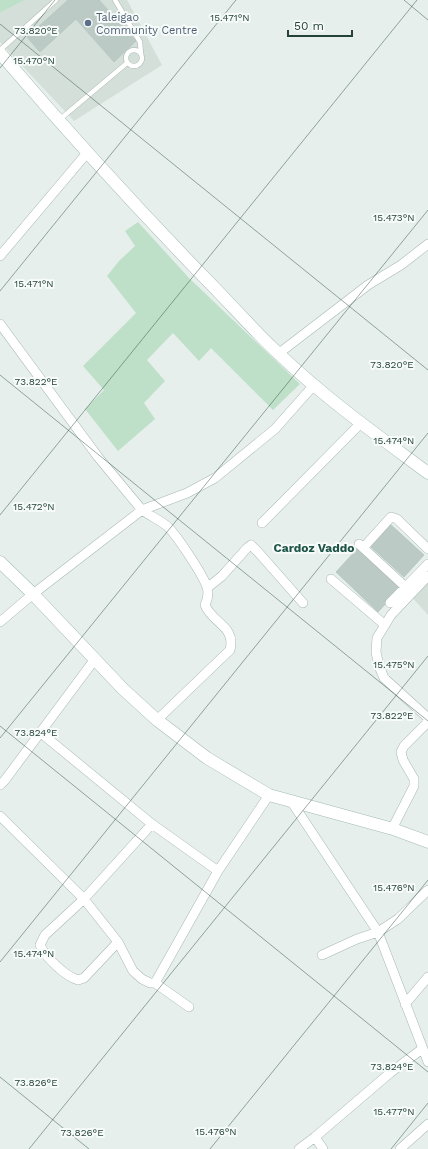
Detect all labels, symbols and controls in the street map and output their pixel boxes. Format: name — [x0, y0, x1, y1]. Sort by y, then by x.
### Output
place label: Taleigao Community Centre — [96, 11, 197, 37]
text: 15.471°N — [210, 12, 250, 23]
scale bar — [288, 12, 352, 38]
marker: Taleigao Community Centre — [83, 18, 93, 28]
text: 50 m — [294, 19, 324, 33]
text: 73.820°E — [14, 25, 58, 36]
text: 15.470°N — [13, 55, 55, 66]
text: 15.473°N — [373, 212, 415, 223]
text: 15.471°N — [14, 278, 54, 289]
text: 73.820°E — [370, 359, 414, 370]
text: 73.822°E — [15, 376, 57, 387]
text: 15.474°N — [374, 435, 414, 446]
text: 15.472°N — [13, 501, 55, 512]
district label: Cardoz Vaddo — [274, 541, 354, 555]
text: 15.475°N — [373, 659, 415, 670]
text: 73.822°E — [371, 710, 413, 721]
text: 73.824°E — [15, 727, 57, 738]
text: 15.476°N — [373, 882, 415, 893]
text: 15.474°N — [14, 948, 54, 959]
text: 73.824°E — [371, 1061, 413, 1072]
text: 73.826°E — [14, 1077, 58, 1088]
text: 15.477°N — [373, 1106, 415, 1117]
text: 15.476°N — [195, 1126, 237, 1137]
text: 73.826°E — [60, 1127, 104, 1138]

